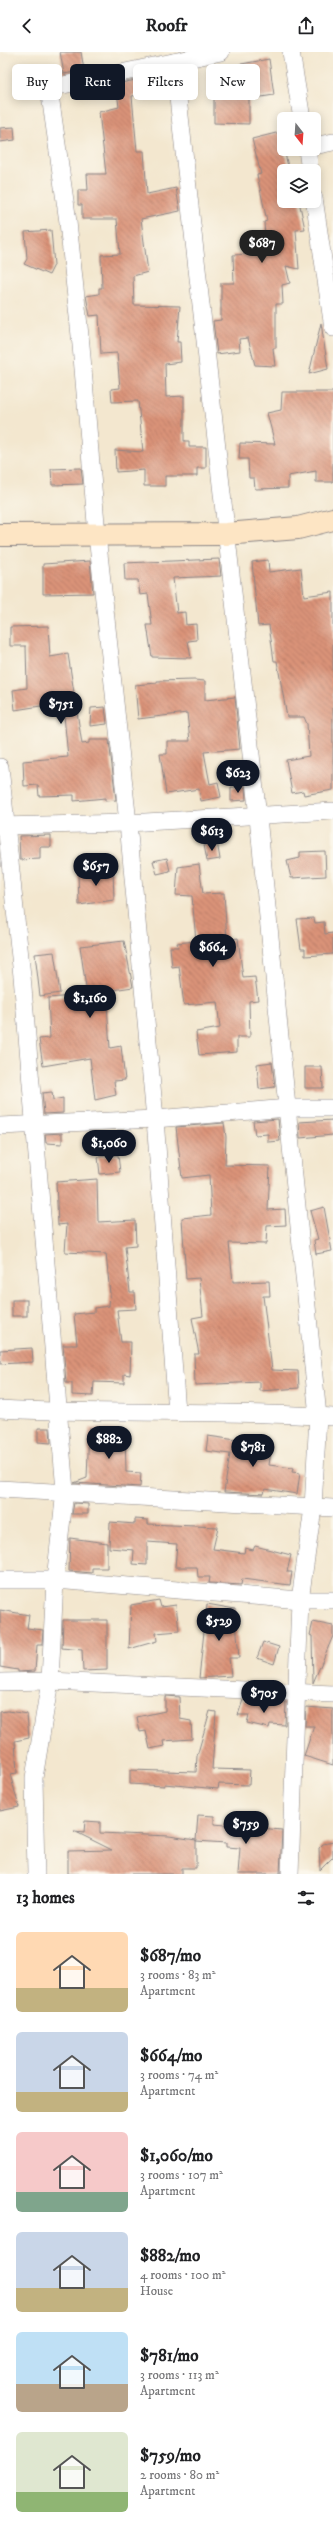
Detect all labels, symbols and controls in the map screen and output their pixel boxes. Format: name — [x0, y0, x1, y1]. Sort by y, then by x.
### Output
icon: back — [16, 15, 38, 37]
text: Roofr — [146, 15, 187, 37]
icon: share — [295, 15, 317, 37]
chip: Buy — [12, 64, 62, 100]
chip: Rent — [70, 64, 125, 100]
chip: Filters — [133, 64, 198, 100]
chip: New — [206, 64, 260, 100]
north arrow — [277, 112, 321, 156]
map controls — [277, 112, 321, 208]
button: layers — [277, 164, 321, 208]
pin: $687 — [238, 230, 286, 264]
text: $687 — [248, 235, 276, 251]
pin: $751 — [37, 691, 85, 725]
text: $751 — [48, 696, 74, 712]
pin: $623 — [214, 760, 262, 794]
text: $623 — [225, 765, 251, 781]
pin: $613 — [188, 818, 236, 852]
text: $613 — [200, 823, 224, 839]
pin: $657 — [72, 853, 120, 887]
text: $657 — [82, 858, 110, 874]
pin: $664 — [189, 934, 237, 968]
text: $664 — [199, 939, 227, 955]
pin: $1,160 — [57, 985, 123, 1019]
text: $1,160 — [73, 990, 107, 1006]
pin: $1,060 — [76, 1130, 142, 1164]
text: $1,060 — [91, 1135, 127, 1151]
pin: $882 — [85, 1426, 133, 1460]
text: $882 — [96, 1431, 122, 1447]
pin: $781 — [229, 1434, 277, 1468]
text: $781 — [240, 1439, 266, 1455]
pin: $529 — [195, 1608, 243, 1642]
text: $529 — [206, 1613, 232, 1629]
pin: $705 — [240, 1680, 288, 1714]
text: $705 — [250, 1685, 278, 1701]
pin: $759 — [222, 1811, 270, 1845]
text: $759 — [233, 1816, 259, 1832]
text: 13 homes — [16, 1887, 75, 1909]
icon: filters — [295, 1887, 317, 1909]
text: $687/mo — [140, 1945, 201, 1967]
icon: home — [48, 1948, 96, 1996]
text: 3 rooms · 83 m² — [140, 1967, 216, 1983]
text: Apartment — [140, 1983, 195, 1999]
text: $664/mo — [140, 2045, 202, 2067]
icon: home — [48, 2048, 96, 2096]
text: 3 rooms · 74 m² — [140, 2067, 218, 2083]
text: Apartment — [140, 2083, 195, 2099]
text: $1,060/mo — [140, 2145, 213, 2167]
icon: home — [48, 2148, 96, 2196]
text: 3 rooms · 107 m² — [140, 2167, 223, 2183]
text: Apartment — [140, 2183, 195, 2199]
text: $882/mo — [140, 2245, 200, 2267]
icon: home — [48, 2248, 96, 2296]
text: 4 rooms · 100 m² — [140, 2267, 226, 2283]
text: House — [140, 2283, 173, 2299]
text: $781/mo — [140, 2345, 199, 2367]
icon: home — [48, 2348, 96, 2396]
text: 3 rooms · 113 m² — [140, 2367, 219, 2383]
text: Apartment — [140, 2383, 195, 2399]
text: $759/mo — [140, 2445, 201, 2467]
icon: home — [48, 2448, 96, 2496]
text: 2 rooms · 80 m² — [140, 2467, 219, 2483]
text: Apartment — [140, 2483, 195, 2499]

